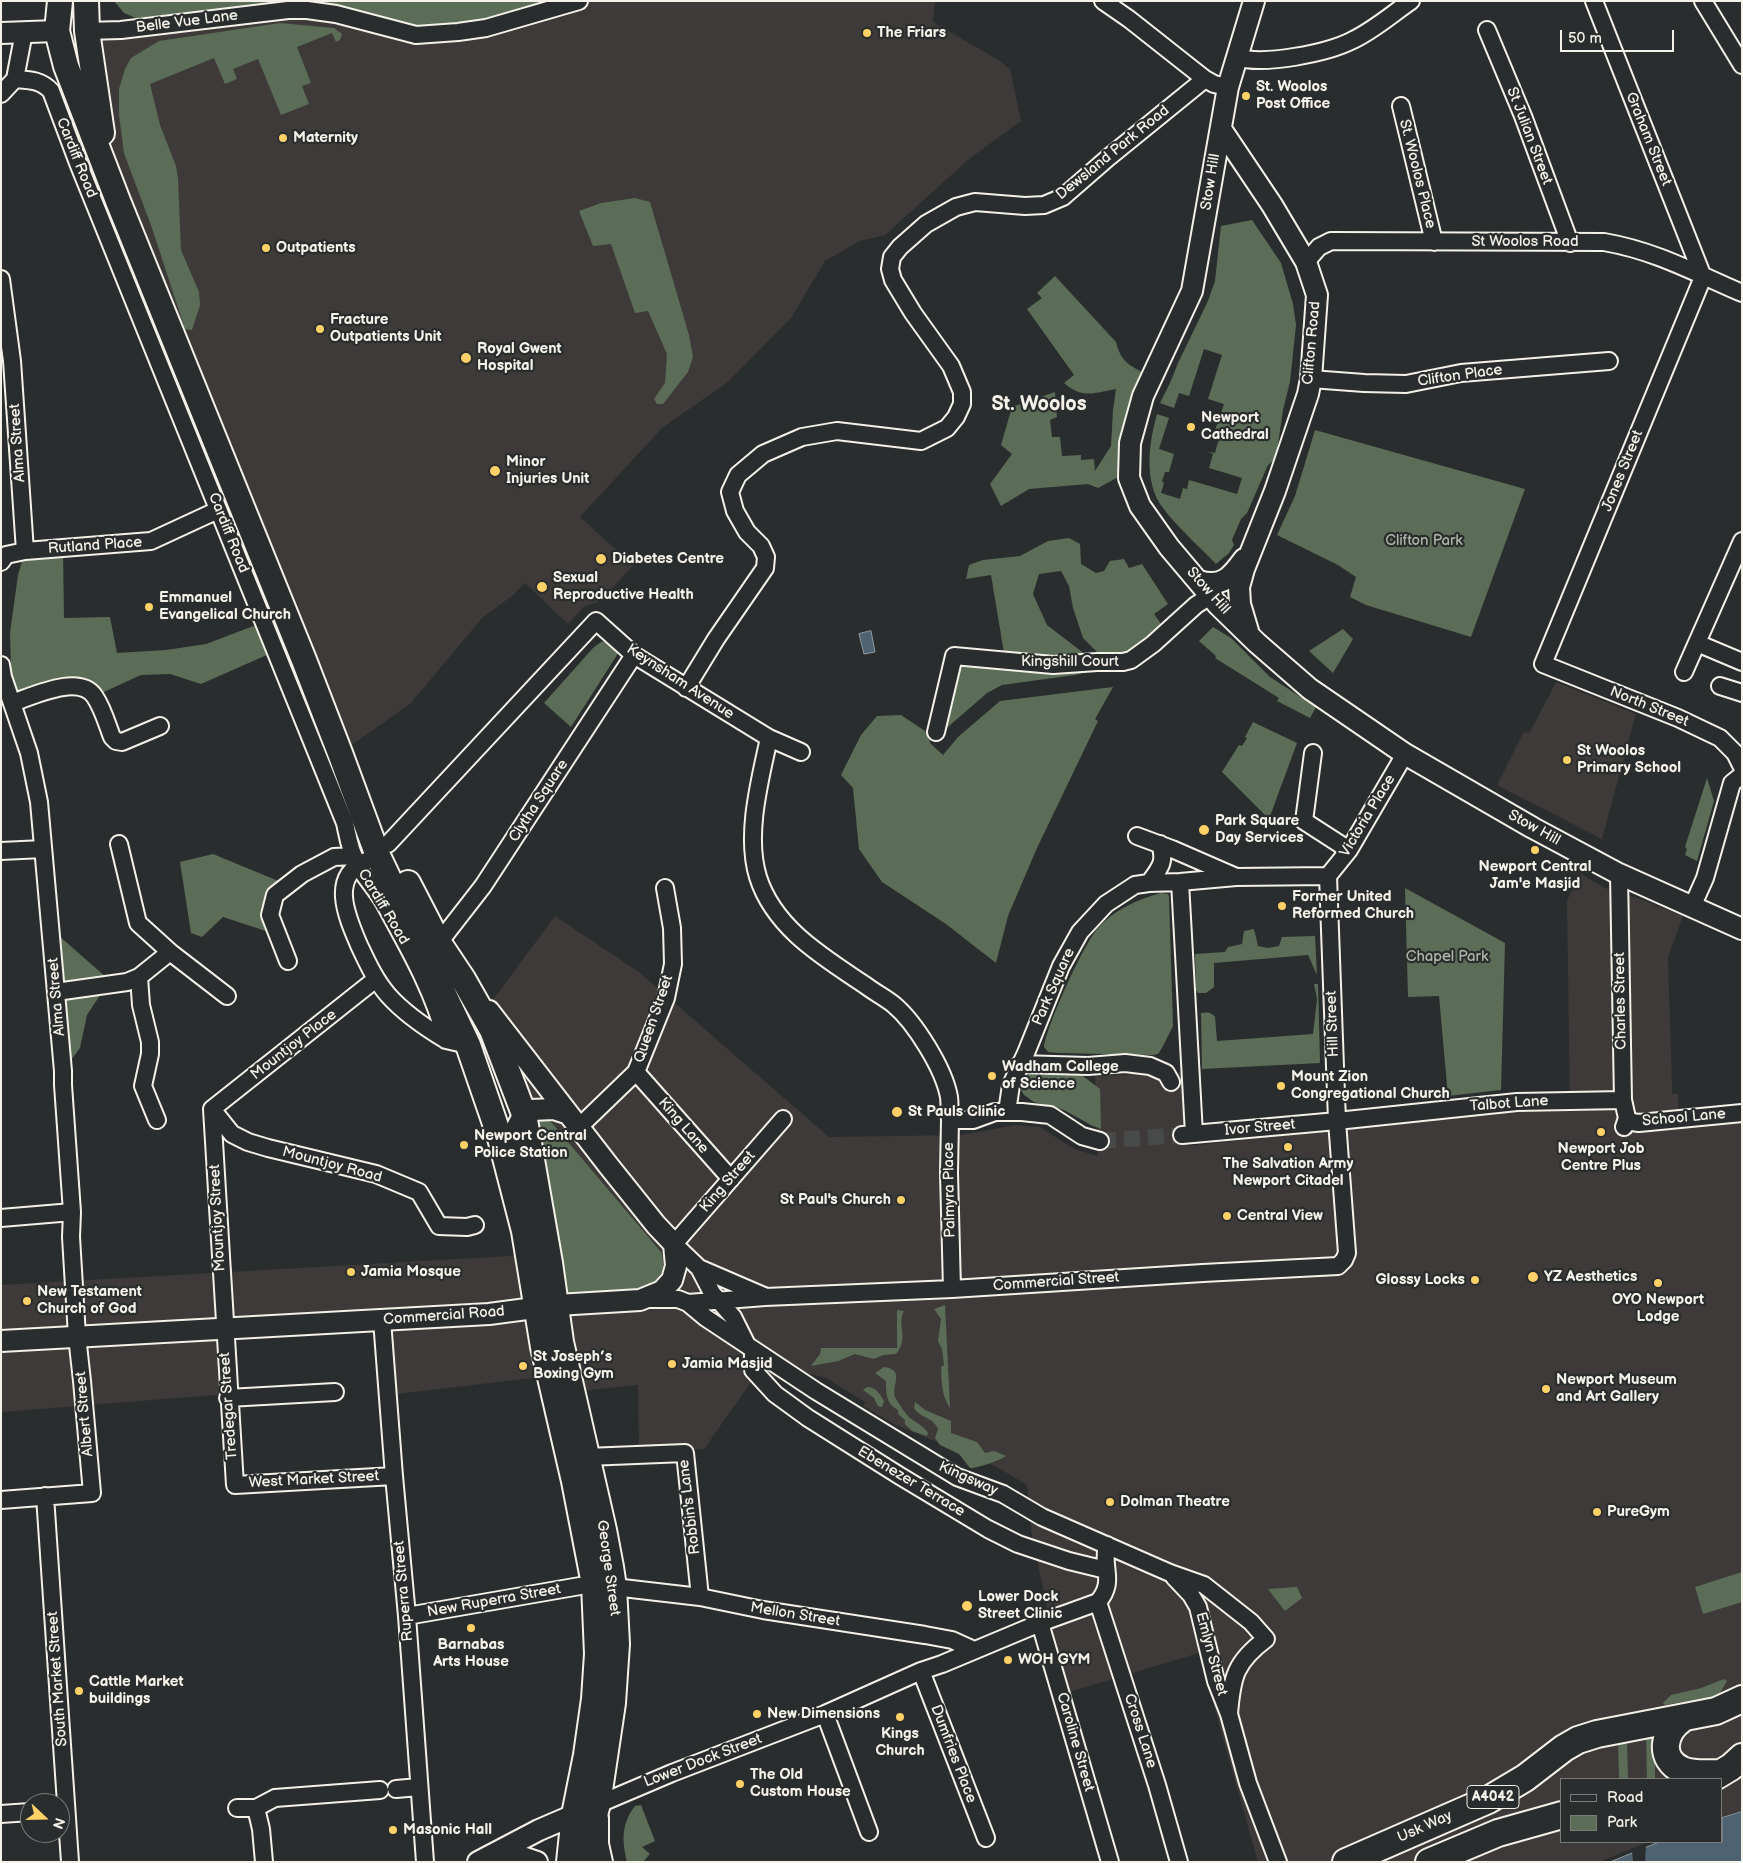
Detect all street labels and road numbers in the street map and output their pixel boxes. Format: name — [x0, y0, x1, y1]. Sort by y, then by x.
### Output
street label: Belle Vue Lane — [135, 7, 239, 37]
street label: St Julian Street — [1502, 85, 1556, 187]
street label: Graham Street — [1621, 90, 1675, 188]
street label: Dewsland Park Road — [1053, 102, 1173, 204]
street label: Cardiff Road — [52, 115, 100, 201]
street label: St. Woolos Place — [1395, 118, 1439, 230]
street label: Stow Hill — [1198, 152, 1224, 212]
street label: St Woolos Road — [1471, 233, 1579, 251]
street label: Clifton Road — [1299, 301, 1325, 385]
street label: Clifton Place — [1416, 361, 1504, 391]
street label: Alma Street — [6, 403, 30, 483]
street label: Jones Street — [1599, 428, 1647, 514]
street label: Cardiff Road — [204, 490, 252, 576]
street label: Rutland Place — [47, 534, 143, 558]
street label: Stow Hill — [1182, 564, 1234, 618]
street label: Keynsham Avenue — [623, 641, 737, 723]
street label: Kingshill Court — [1021, 653, 1119, 671]
street label: North Street — [1607, 683, 1691, 731]
street label: Clytha Square — [506, 756, 572, 846]
street label: Victoria Place — [1336, 772, 1400, 860]
street label: Stow Hill — [1505, 806, 1563, 850]
street label: Cardiff Road — [353, 866, 413, 948]
street label: Park Square — [1029, 946, 1079, 1028]
street label: Charles Street — [1611, 952, 1631, 1050]
street label: Alma Street — [45, 957, 69, 1037]
street label: Queen Street — [631, 973, 677, 1065]
street label: Hill Street — [1323, 991, 1343, 1057]
street label: Mountjoy Place — [247, 1006, 341, 1084]
street label: Talbot Lane — [1469, 1092, 1549, 1116]
street label: King Lane — [654, 1094, 712, 1158]
street label: School Lane — [1641, 1105, 1727, 1131]
street label: Ivor Street — [1224, 1116, 1296, 1140]
street label: Palmyra Place — [940, 1142, 960, 1238]
street label: Mountjoy Road — [280, 1143, 384, 1187]
street label: King Street — [696, 1148, 760, 1216]
street label: Mountjoy Street — [206, 1164, 230, 1272]
street label: Commercial Street — [992, 1269, 1120, 1295]
street label: Commercial Road — [383, 1303, 505, 1329]
street label: Tredegar Street — [216, 1352, 242, 1460]
street label: Albert Street — [72, 1371, 98, 1457]
street label: Ebenezer Terrace — [854, 1443, 968, 1521]
street label: Robbin's Lane — [675, 1458, 705, 1556]
street label: Kingsway — [936, 1458, 1000, 1500]
street label: West Market Street — [248, 1468, 380, 1492]
street label: George Street — [592, 1519, 624, 1617]
street label: Ruperra Street — [391, 1540, 417, 1642]
street label: New Ruperra Street — [426, 1580, 562, 1622]
street label: Mellon Street — [749, 1599, 841, 1631]
street label: Emlyn Street — [1191, 1610, 1231, 1698]
street label: South Market Street — [44, 1611, 72, 1747]
street label: Caroline Street — [1052, 1690, 1098, 1794]
street label: Cross Lane — [1120, 1691, 1160, 1771]
street label: Dumfries Place — [926, 1702, 980, 1806]
street label: Lower Dock Street — [642, 1730, 764, 1792]
road number: A4042 — [1467, 1785, 1519, 1808]
street label: Usk Way — [1395, 1807, 1455, 1847]

